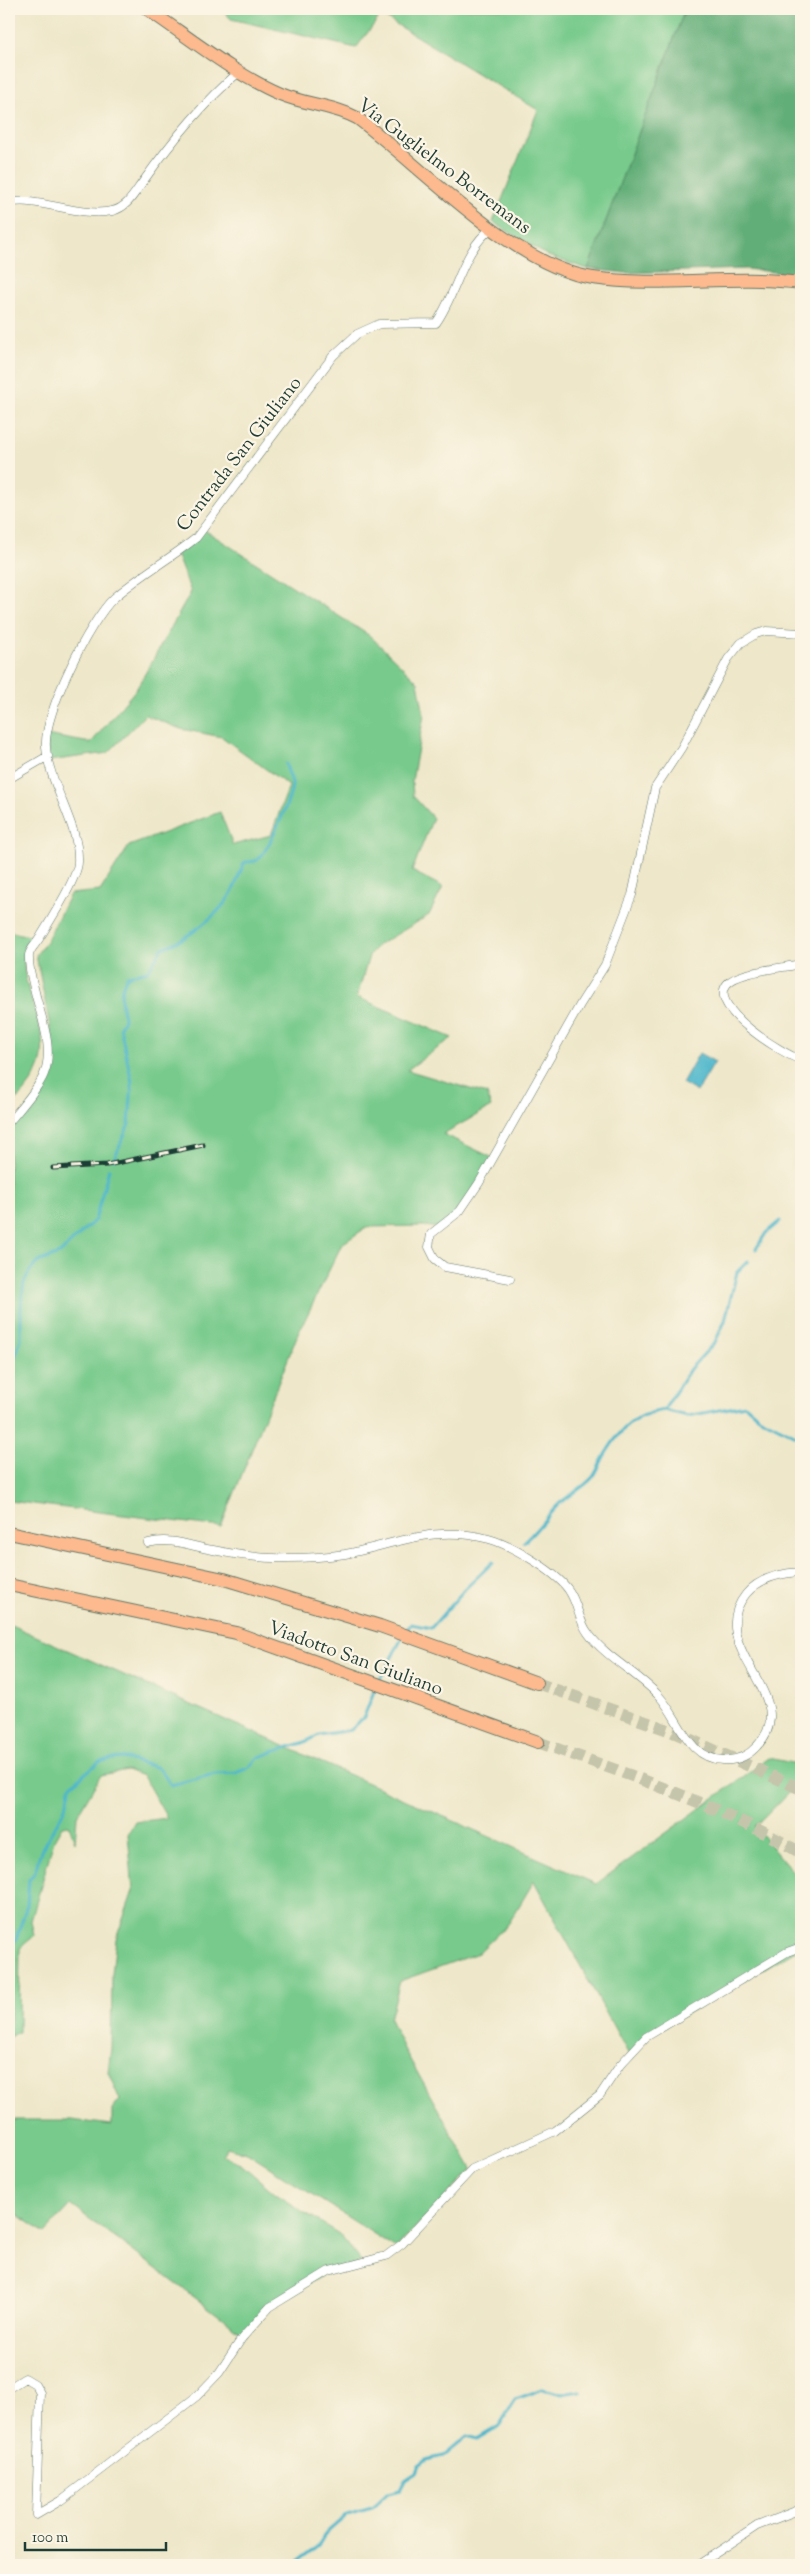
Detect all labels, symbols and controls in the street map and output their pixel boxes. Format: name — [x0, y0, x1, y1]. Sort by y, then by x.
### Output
street label: Via Guglielmo Borremans — [351, 93, 536, 241]
street label: Contrada San Giuliano — [171, 371, 309, 538]
street label: Viadotto San Giuliano — [264, 1615, 446, 1704]
scale bar — [25, 2519, 166, 2551]
text: 100 m — [32, 2528, 69, 2549]

